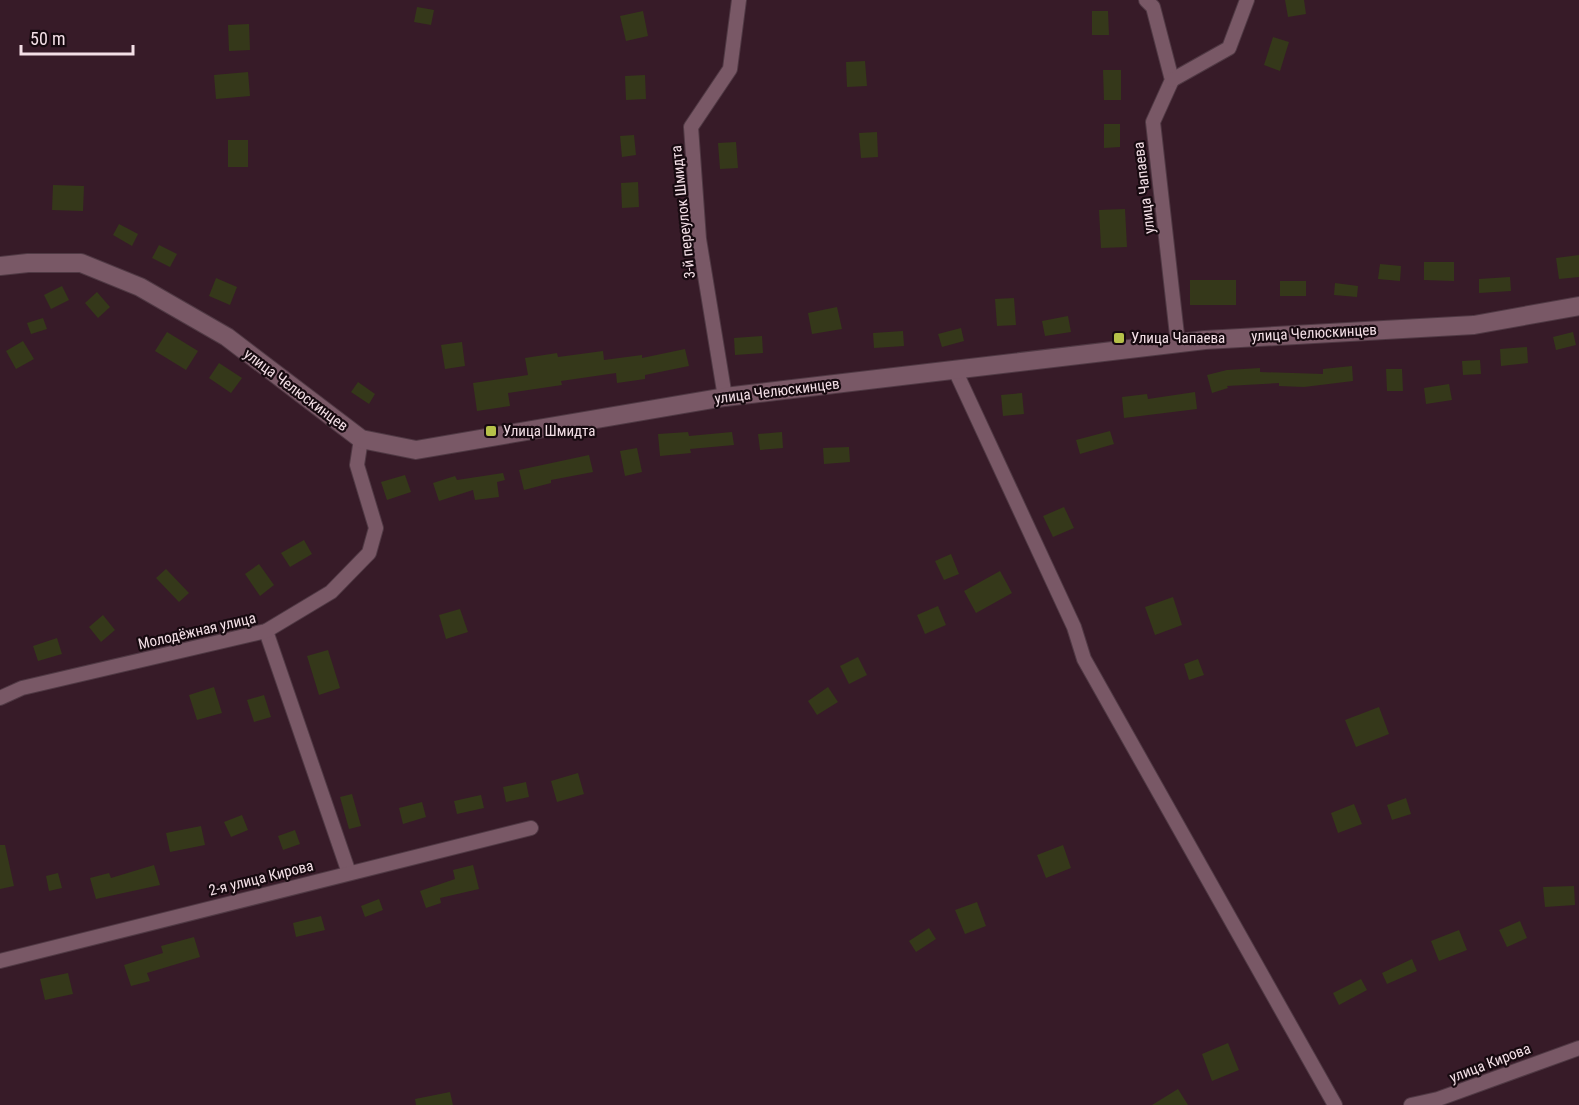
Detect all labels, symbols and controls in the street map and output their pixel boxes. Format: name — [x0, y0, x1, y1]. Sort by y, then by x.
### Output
scale bar — [21, 18, 134, 56]
text: 50 m — [30, 28, 65, 49]
street label: улица Чапаева — [1129, 141, 1159, 235]
street label: 3-й переулок Шмидта — [667, 144, 699, 280]
street label: улица Челюскинцев — [1251, 321, 1377, 345]
place label: Улица Чапаева — [1131, 329, 1225, 347]
marker: Улица Чапаева — [1112, 331, 1126, 345]
street label: улица Челюскинцев — [240, 345, 352, 435]
street label: улица Челюскинцев — [713, 374, 841, 408]
place label: Улица Шмидта — [503, 422, 595, 440]
marker: Улица Шмидта — [484, 424, 498, 438]
street label: Молодёжная улица — [136, 609, 258, 653]
street label: 2-я улица Кирова — [207, 856, 315, 900]
street label: улица Кирова — [1447, 1039, 1533, 1087]

